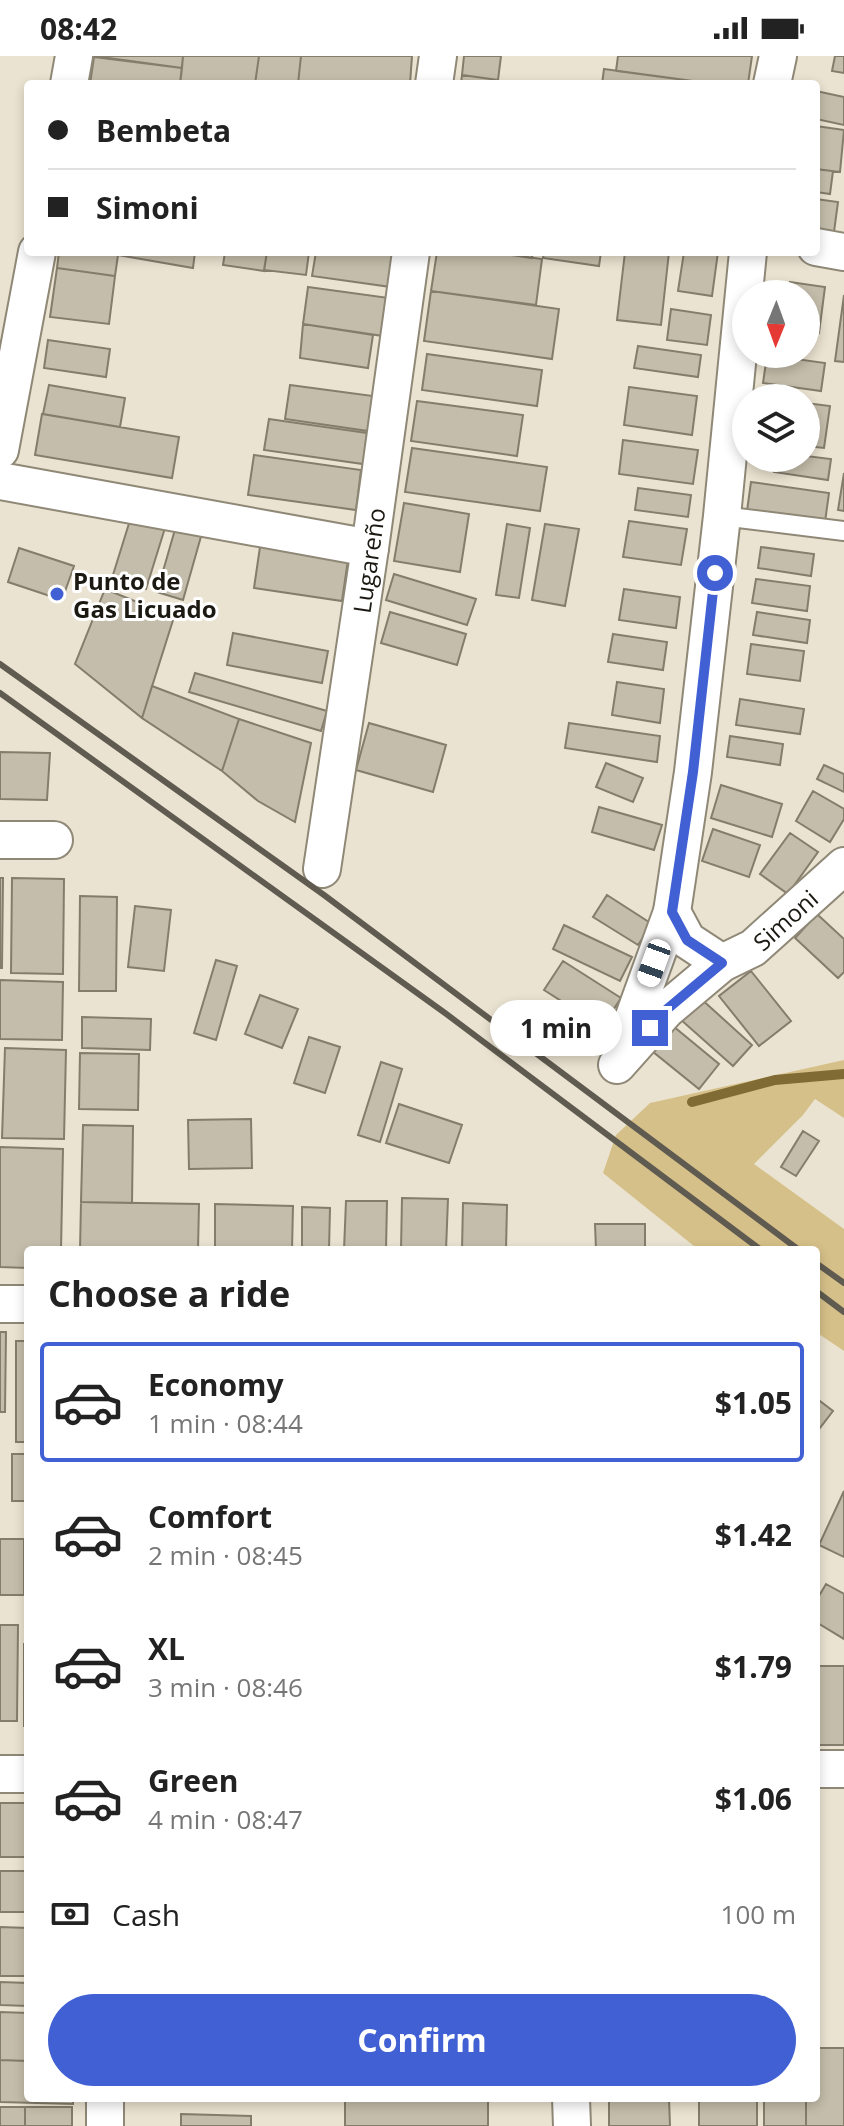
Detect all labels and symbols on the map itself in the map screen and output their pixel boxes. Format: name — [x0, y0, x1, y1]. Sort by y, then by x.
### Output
north arrow — [732, 280, 820, 368]
street label: Lugareño — [344, 506, 392, 615]
route start — [697, 555, 733, 591]
place label: Punto de Gas Licuado — [73, 564, 217, 625]
marker: Punto de Gas Licuado — [48, 585, 66, 603]
street label: Simoni — [745, 881, 824, 957]
car — [635, 936, 673, 990]
callout: 1 min — [490, 1000, 622, 1056]
route end — [632, 1010, 668, 1046]

